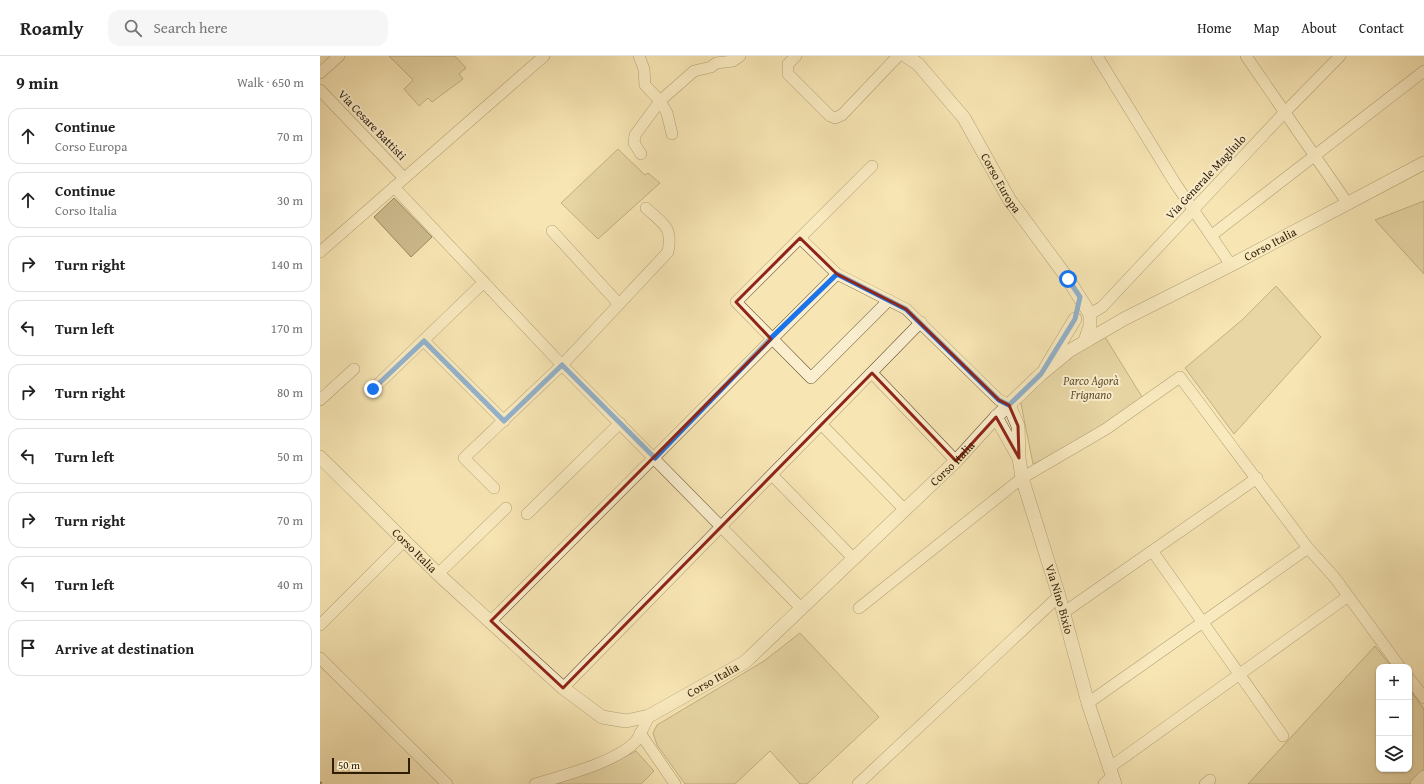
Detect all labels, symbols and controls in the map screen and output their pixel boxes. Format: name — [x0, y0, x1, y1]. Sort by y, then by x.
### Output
search box — [108, 10, 388, 46]
text: Roamly — [20, 14, 84, 42]
icon: search — [122, 17, 144, 39]
text: Search here — [154, 17, 228, 38]
text: Home — [1197, 18, 1232, 38]
text: Map — [1254, 18, 1279, 38]
text: About — [1301, 18, 1337, 38]
text: Contact — [1359, 18, 1404, 38]
text: 9 min — [16, 70, 58, 95]
text: Walk · 650 m — [237, 73, 304, 92]
street label: Via Cesare Battisti — [334, 86, 411, 164]
text: Continue — [55, 116, 116, 137]
icon: ahead — [17, 125, 39, 147]
text: 70 m — [277, 127, 303, 146]
street label: Via Generale Magliulo — [1162, 130, 1250, 223]
text: Corso Europa — [55, 137, 127, 156]
street label: Corso Europa — [977, 150, 1026, 216]
text: Continue — [55, 180, 116, 201]
icon: ahead — [17, 189, 39, 211]
text: 30 m — [277, 191, 303, 210]
text: Corso Italia — [55, 201, 117, 220]
street label: Corso Italia — [1241, 223, 1299, 265]
icon: right — [17, 253, 39, 275]
text: Turn right — [55, 254, 126, 275]
text: 140 m — [271, 255, 303, 274]
route start — [1059, 270, 1077, 288]
icon: left — [17, 317, 39, 339]
text: Turn left — [55, 318, 114, 339]
text: 170 m — [271, 319, 303, 338]
park label: Parco Agorà Frignano — [1062, 372, 1119, 403]
route end — [364, 380, 382, 398]
icon: right — [17, 381, 39, 403]
text: Turn right — [55, 382, 126, 403]
text: 80 m — [277, 383, 303, 402]
street label: Corso Italia — [926, 437, 978, 490]
icon: left — [17, 445, 39, 467]
text: Turn left — [55, 446, 114, 467]
text: 50 m — [277, 447, 303, 466]
icon: right — [17, 509, 39, 531]
text: Turn right — [55, 510, 126, 531]
text: 70 m — [277, 511, 303, 530]
street label: Corso Italia — [389, 524, 441, 577]
street label: Via Nino Bixio — [1042, 562, 1078, 636]
icon: left — [17, 573, 39, 595]
text: Turn left — [55, 574, 114, 595]
text: 40 m — [277, 575, 303, 594]
icon: arrive — [17, 637, 39, 659]
text: Arrive at destination — [55, 638, 194, 659]
street label: Corso Italia — [683, 658, 742, 701]
map controls — [1376, 664, 1412, 772]
button: + — [1376, 664, 1412, 700]
button: − — [1376, 700, 1412, 736]
button: layers — [1376, 736, 1412, 772]
scale bar — [332, 756, 410, 775]
text: 50 m — [338, 757, 360, 773]

